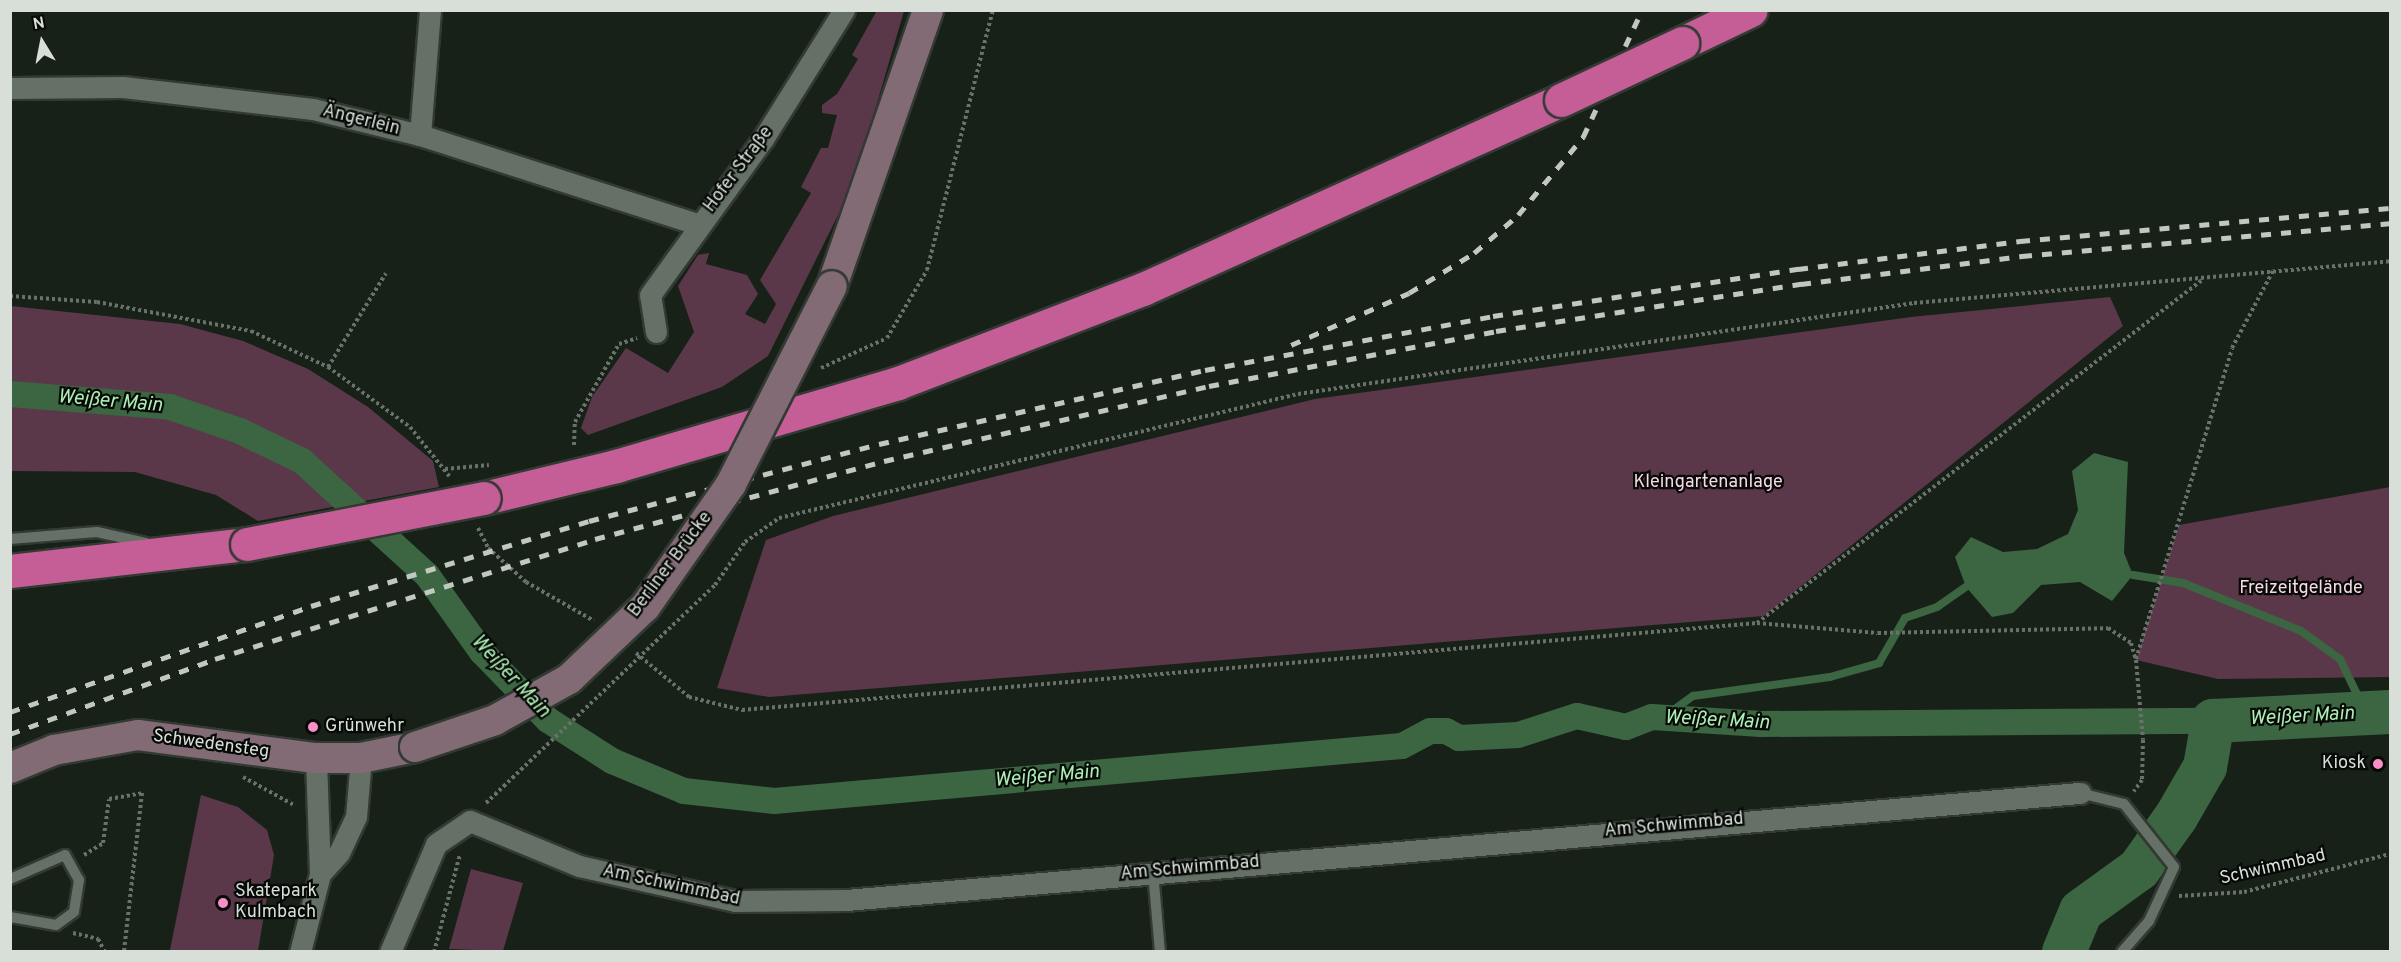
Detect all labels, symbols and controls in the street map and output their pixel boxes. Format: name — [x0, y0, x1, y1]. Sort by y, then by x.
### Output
north arrow — [12, 12, 72, 72]
text: N — [31, 13, 46, 35]
street label: Ängerlein — [320, 101, 402, 141]
street label: Hofer Straße — [700, 123, 778, 217]
water label: Weißer Main — [57, 385, 163, 419]
park label: Kleingartenanlage — [1633, 472, 1783, 494]
street label: Berliner Brücke — [624, 508, 718, 622]
park label: Freizeitgelände — [2239, 578, 2363, 600]
water label: Weißer Main — [465, 630, 555, 724]
water label: Weißer Main — [2249, 702, 2355, 732]
water label: Weißer Main — [1664, 706, 1770, 736]
place label: Grünwehr — [325, 716, 404, 738]
marker: Grünwehr — [306, 720, 320, 734]
street label: Schwedensteg — [151, 726, 271, 764]
place label: Kiosk — [2322, 753, 2366, 775]
marker: Kiosk — [2371, 757, 2385, 771]
water label: Weißer Main — [994, 760, 1100, 794]
street label: Am Schwimmbad — [1604, 809, 1744, 843]
street label: Schwimmbad — [2218, 845, 2328, 891]
street label: Am Schwimmbad — [1120, 852, 1260, 886]
street label: Am Schwimmbad — [601, 861, 741, 911]
place label: Skatepark Kulmbach — [235, 882, 317, 924]
marker: Skatepark Kulmbach — [216, 896, 230, 910]

